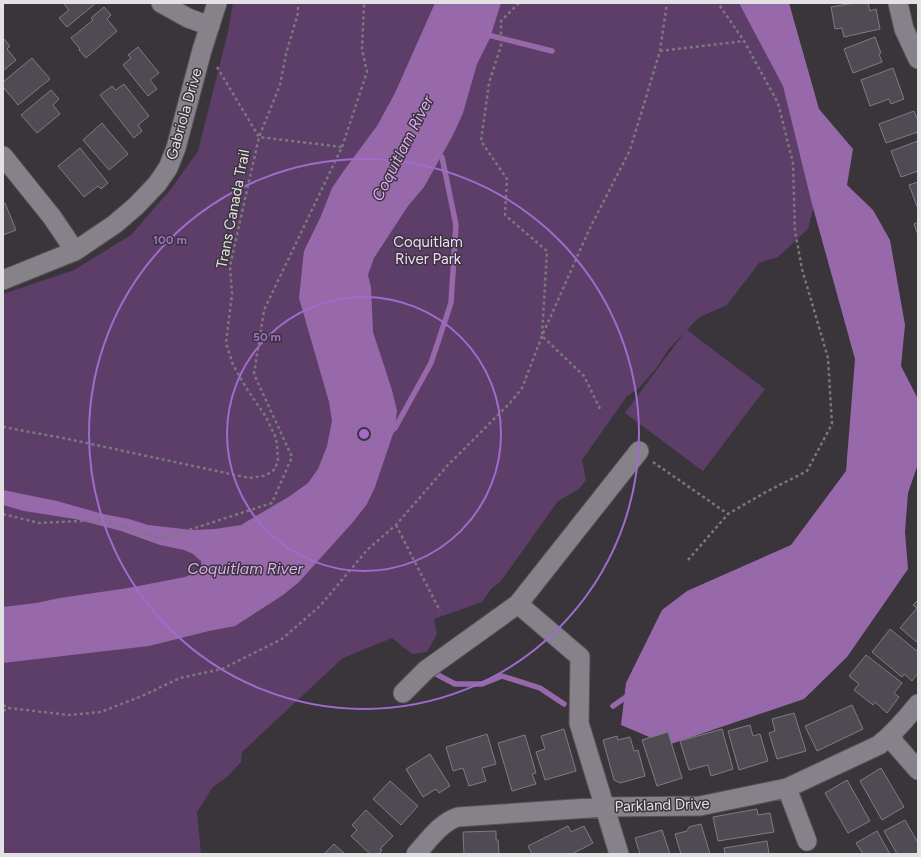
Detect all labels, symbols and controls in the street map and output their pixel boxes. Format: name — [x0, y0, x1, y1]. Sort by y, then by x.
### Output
street label: Gabriola Drive — [162, 66, 206, 162]
water label: Coquitlam River — [368, 92, 437, 204]
street label: Trans Canada Trail — [213, 148, 253, 270]
text: 100 m — [153, 233, 187, 247]
park label: Coquitlam River Park — [393, 233, 463, 268]
text: 50 m — [253, 330, 281, 344]
centre of rings — [357, 427, 371, 441]
water label: Coquitlam River — [187, 559, 303, 578]
street label: Parkland Drive — [614, 794, 710, 816]

